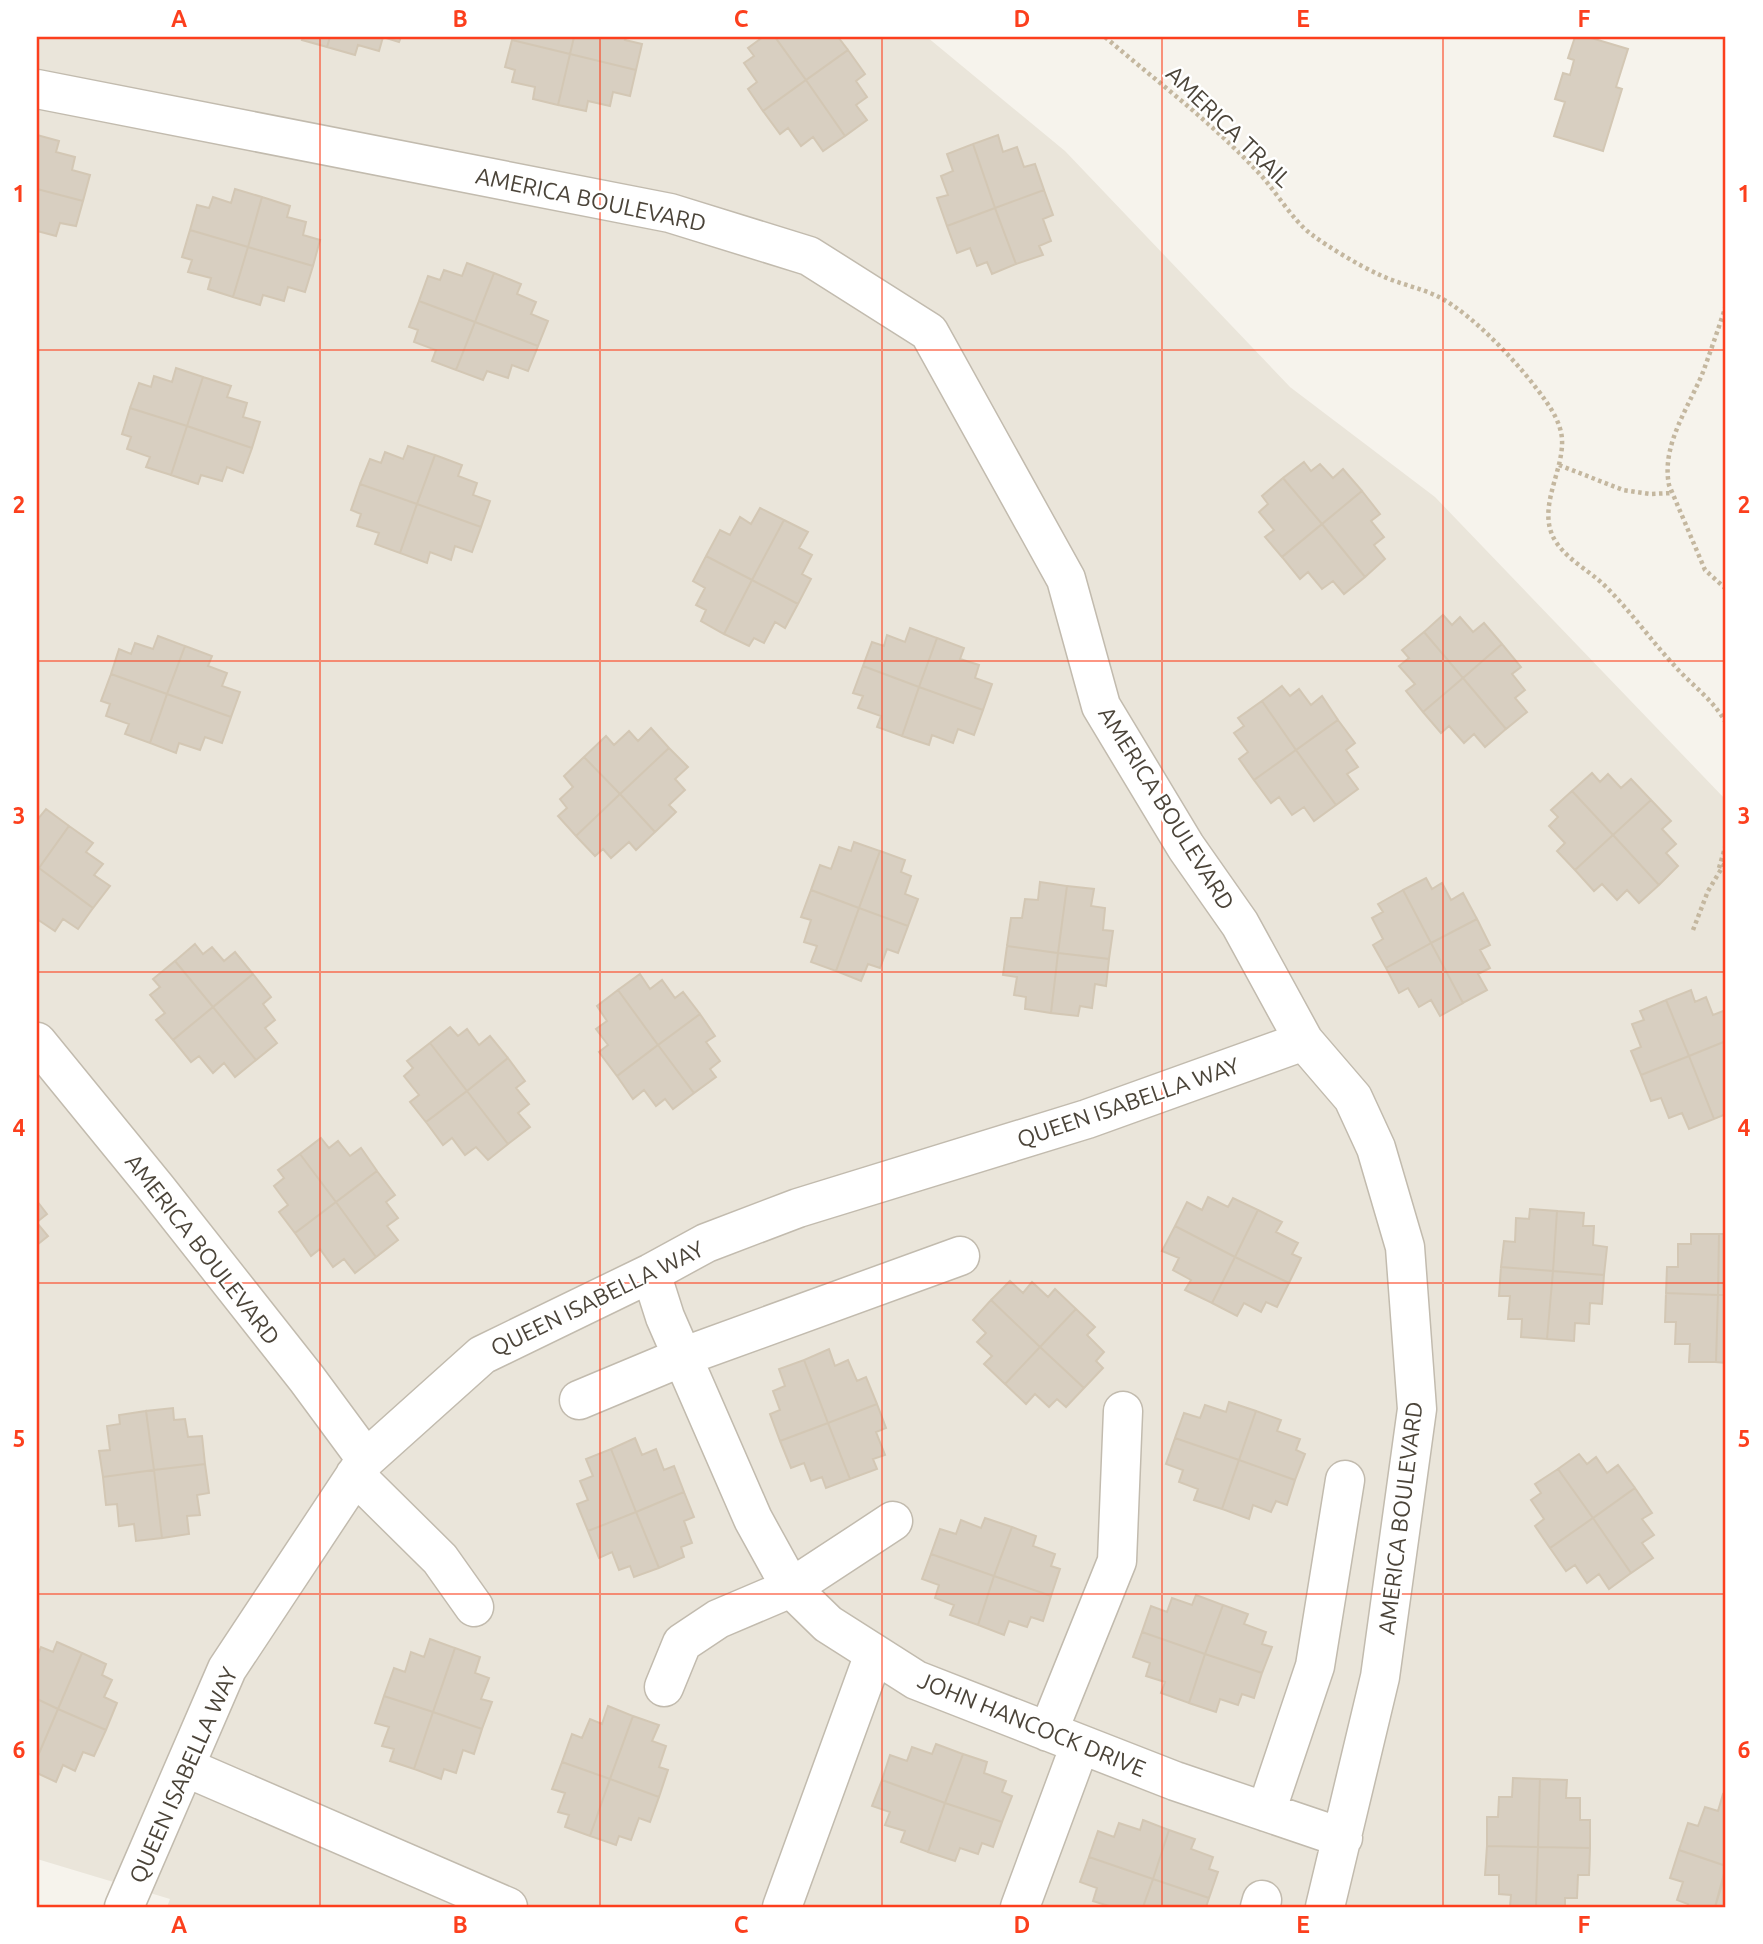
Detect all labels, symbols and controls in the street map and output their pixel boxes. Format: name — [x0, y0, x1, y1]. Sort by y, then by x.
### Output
text: A — [171, 6, 187, 31]
text: B — [452, 6, 468, 31]
text: C — [734, 6, 749, 31]
text: D — [1014, 6, 1030, 31]
text: E — [1296, 6, 1310, 31]
text: F — [1578, 6, 1591, 31]
street label: AMERICA TRAIL — [1162, 60, 1297, 192]
street label: AMERICA BOULEVARD — [474, 162, 708, 236]
text: 1 — [13, 181, 25, 206]
text: 1 — [1738, 181, 1750, 206]
text: 2 — [13, 492, 25, 517]
text: 2 — [1738, 492, 1750, 517]
street label: AMERICA BOULEVARD — [1094, 702, 1240, 914]
text: 3 — [13, 803, 25, 828]
text: 3 — [1738, 803, 1750, 828]
street label: QUEEN ISABELLA WAY — [1014, 1052, 1243, 1152]
text: 4 — [13, 1115, 26, 1140]
text: 4 — [1738, 1115, 1751, 1140]
street label: AMERICA BOULEVARD — [121, 1149, 285, 1349]
street label: QUEEN ISABELLA WAY — [487, 1235, 708, 1360]
street label: AMERICA BOULEVARD — [1373, 1400, 1427, 1636]
text: 5 — [13, 1426, 25, 1451]
text: 5 — [1738, 1426, 1750, 1451]
street label: QUEEN ISABELLA WAY — [124, 1663, 242, 1887]
street label: JOHN HANCOCK DRIVE — [915, 1667, 1149, 1781]
text: 6 — [13, 1737, 26, 1762]
text: 6 — [1738, 1737, 1751, 1762]
text: A — [171, 1912, 187, 1937]
text: B — [452, 1912, 468, 1937]
text: C — [734, 1912, 749, 1937]
text: D — [1014, 1912, 1030, 1937]
text: E — [1296, 1912, 1310, 1937]
text: F — [1578, 1912, 1591, 1937]

